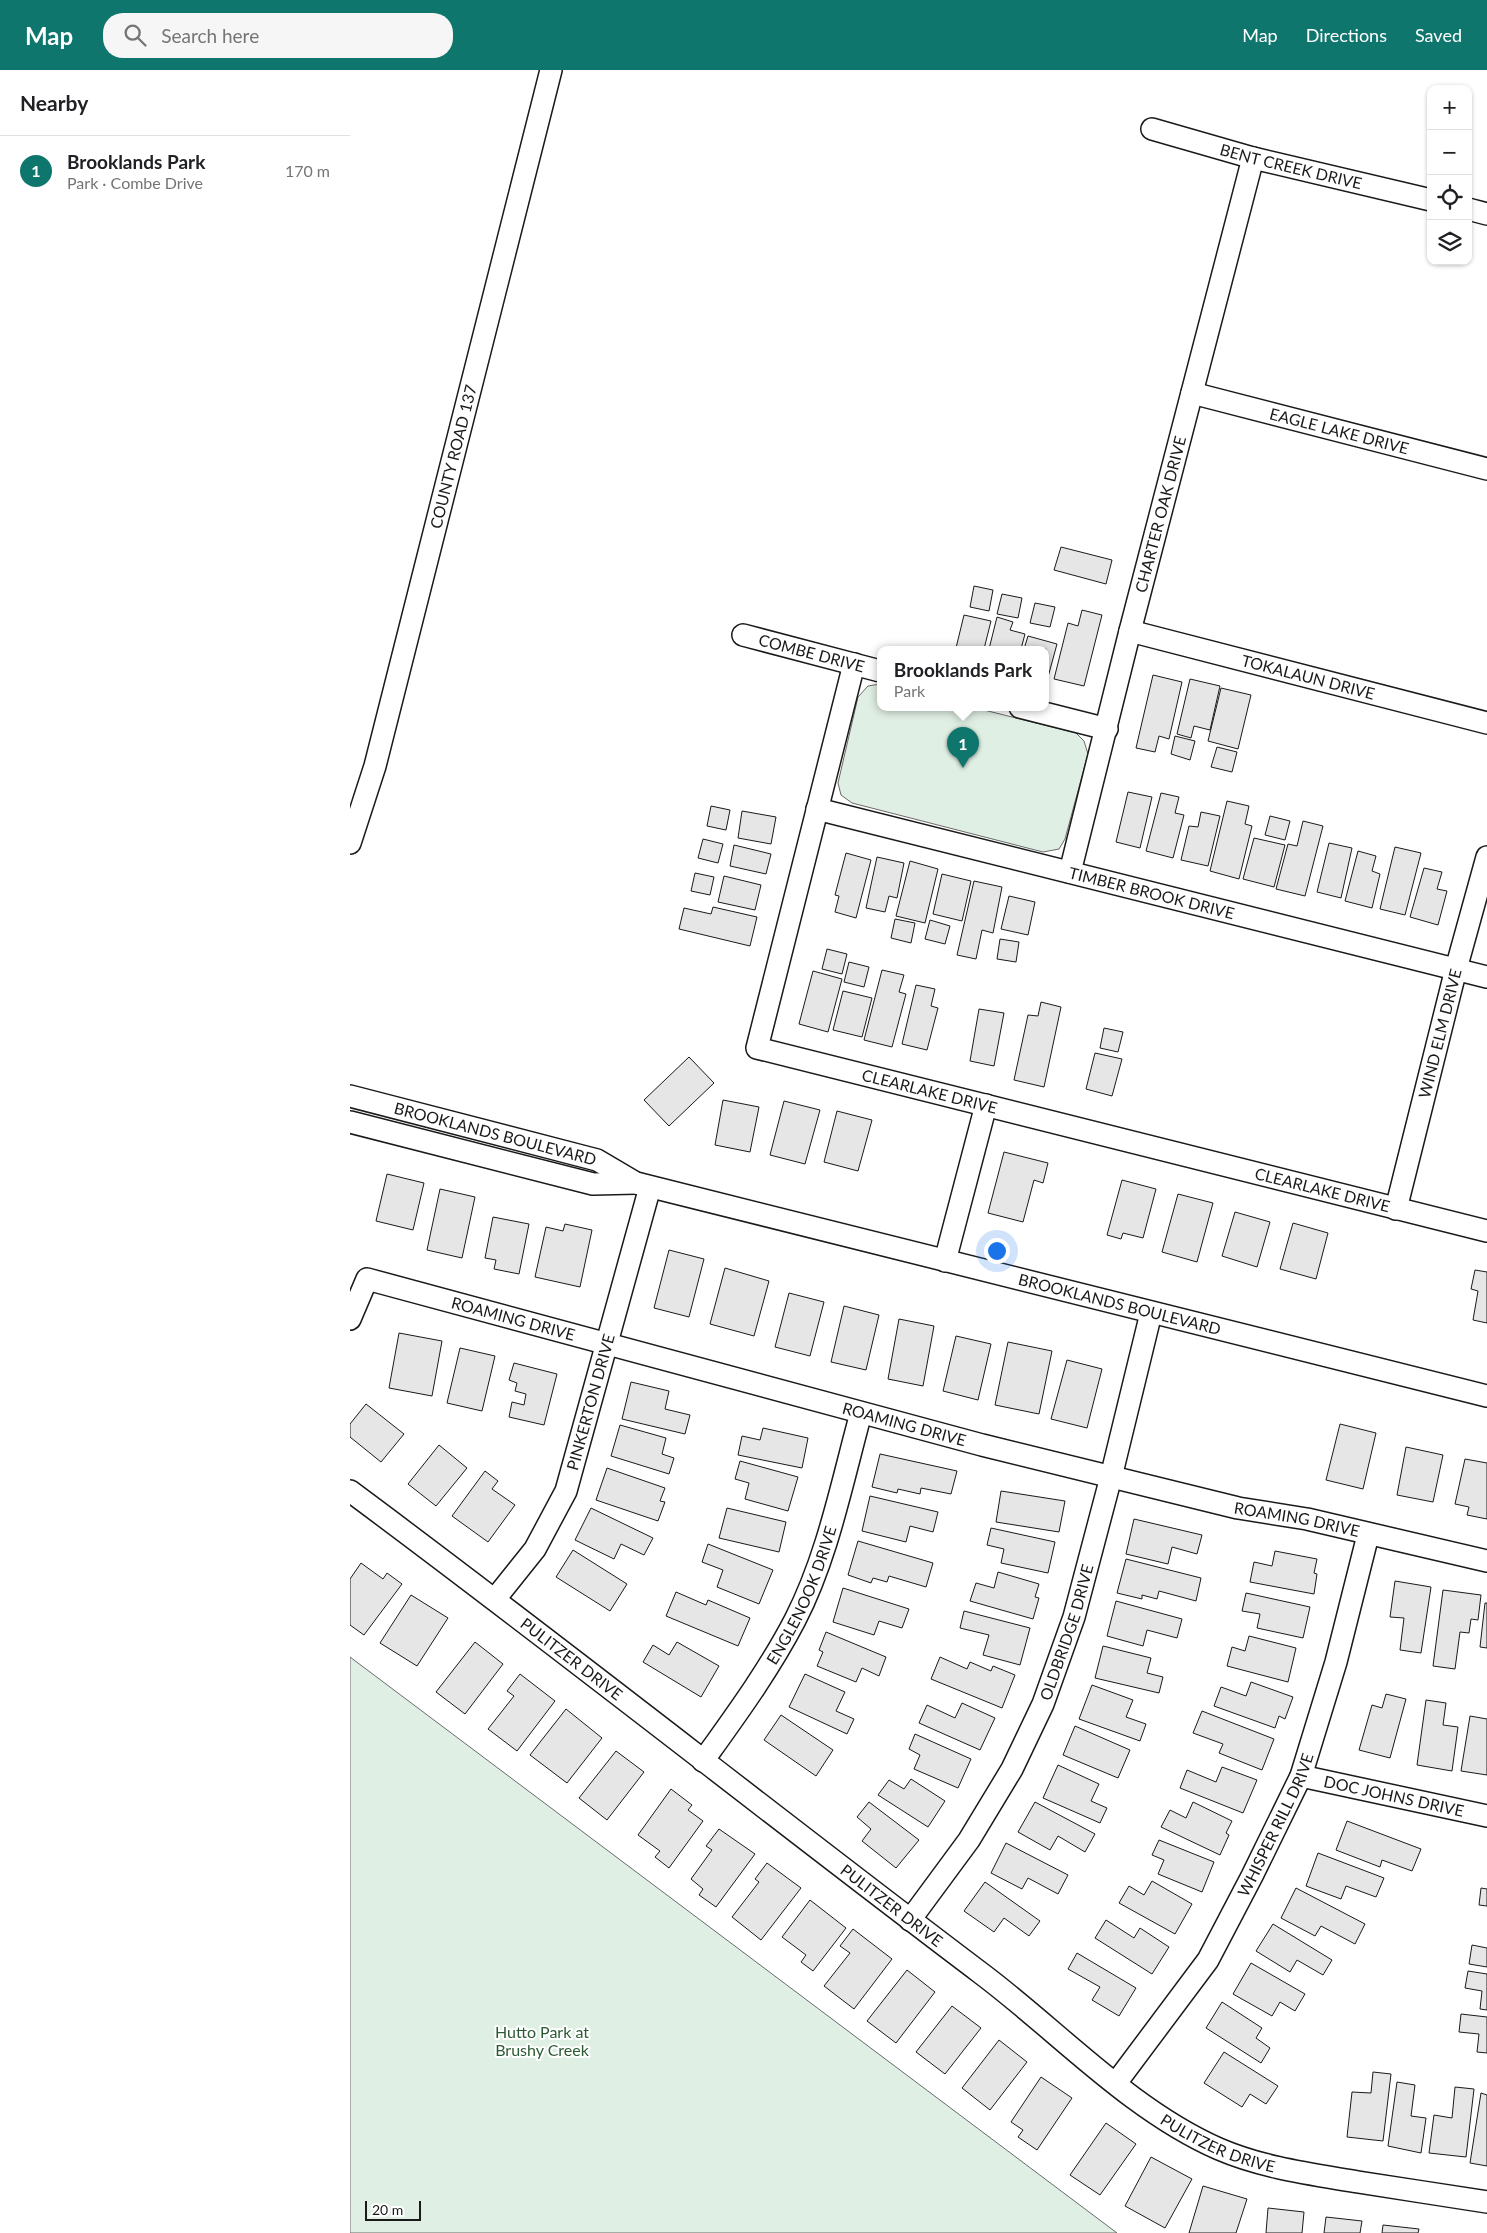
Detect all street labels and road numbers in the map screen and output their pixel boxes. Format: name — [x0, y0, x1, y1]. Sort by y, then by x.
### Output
street label: BENT CREEK DRIVE — [1218, 139, 1364, 192]
street label: COUNTY ROAD 137 — [425, 383, 480, 530]
street label: EAGLE LAKE DRIVE — [1268, 403, 1411, 457]
street label: CHARTER OAK DRIVE — [1130, 434, 1189, 594]
street label: COMBE DRIVE — [757, 630, 867, 676]
street label: TOKALAUN DRIVE — [1240, 650, 1377, 703]
street label: TIMBER BROOK DRIVE — [1067, 863, 1236, 922]
street label: WIND ELM DRIVE — [1414, 967, 1465, 1100]
street label: CLEARLAKE DRIVE — [860, 1065, 999, 1117]
street label: BROOKLANDS BOULEVARD — [392, 1098, 598, 1168]
street label: CLEARLAKE DRIVE — [1253, 1163, 1392, 1215]
street label: BROOKLANDS BOULEVARD — [1016, 1269, 1223, 1338]
street label: ROAMING DRIVE — [449, 1292, 577, 1344]
street label: PINKERTON DRIVE — [562, 1332, 618, 1472]
street label: ROAMING DRIVE — [840, 1398, 968, 1449]
street label: ROAMING DRIVE — [1233, 1498, 1362, 1540]
street label: ENGLENOOK DRIVE — [762, 1523, 840, 1668]
street label: OLDBRIDGE DRIVE — [1035, 1562, 1097, 1703]
street label: PULITZER DRIVE — [517, 1613, 627, 1704]
street label: WHISPER RILL DRIVE — [1233, 1751, 1316, 1899]
street label: DOC JOHNS DRIVE — [1322, 1771, 1466, 1820]
street label: PULITZER DRIVE — [837, 1860, 947, 1950]
street label: PULITZER DRIVE — [1158, 2110, 1277, 2176]

